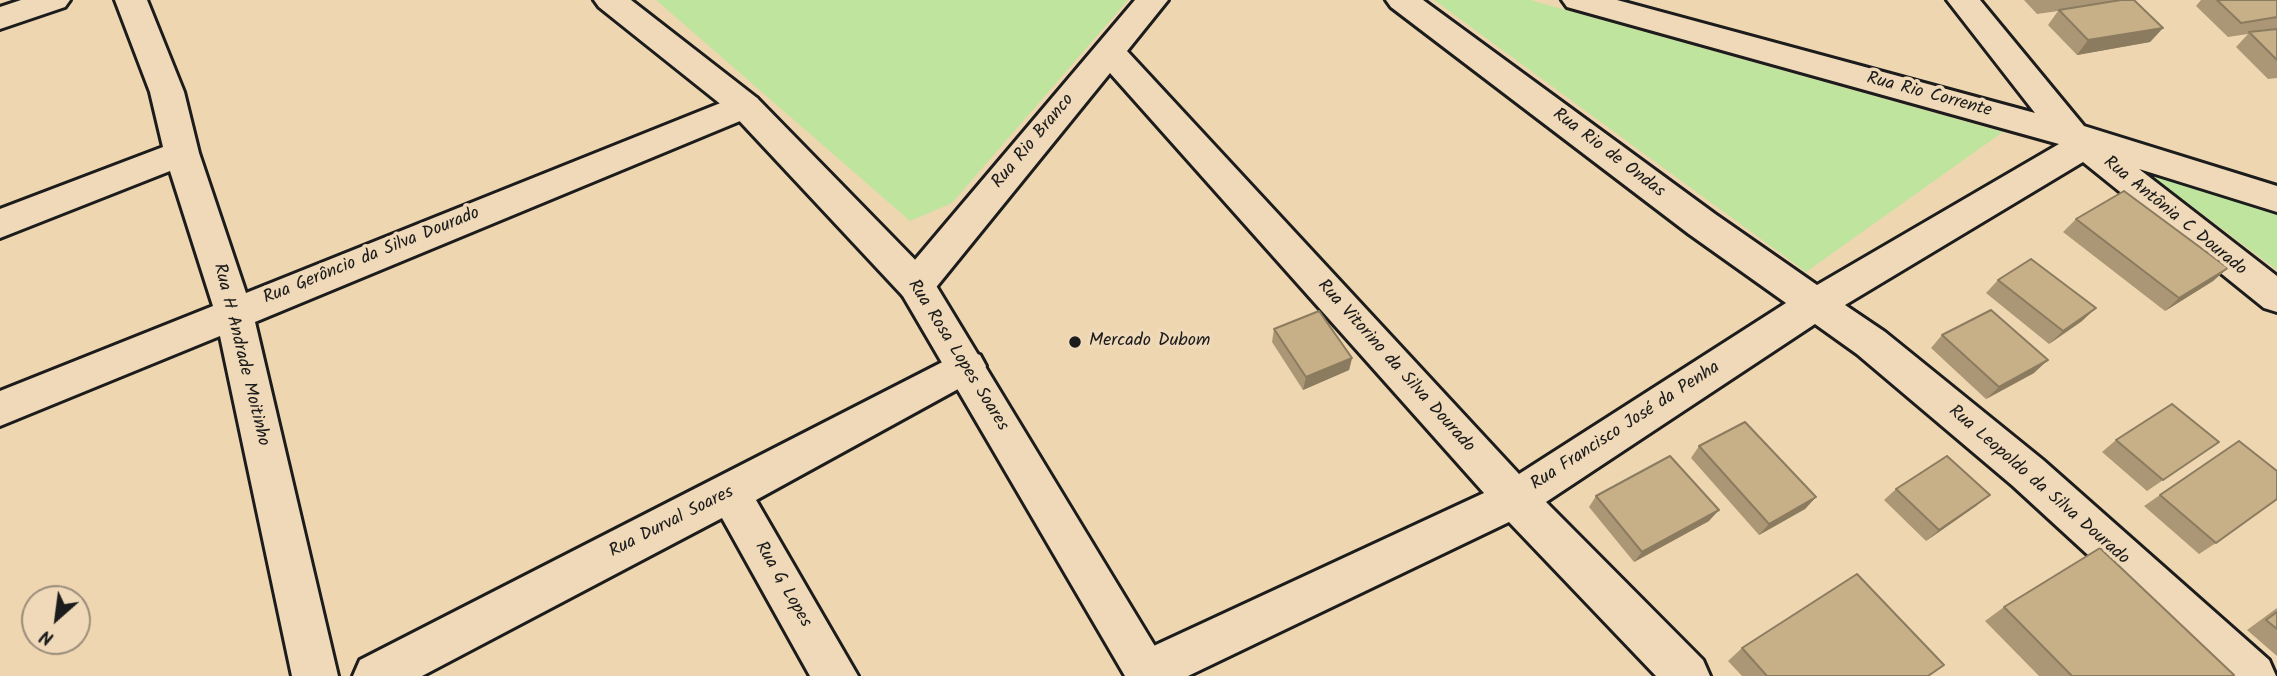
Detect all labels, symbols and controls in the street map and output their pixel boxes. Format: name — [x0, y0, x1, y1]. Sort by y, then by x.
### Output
street label: Rua Rio Corrente — [1864, 69, 1994, 123]
street label: Rua Rio Branco — [988, 90, 1080, 194]
street label: Rua Rio de Ondas — [1548, 105, 1668, 203]
street label: Rua Antônia C Dourado — [2098, 153, 2250, 281]
street label: Rua Gerôncio da Silva Dourado — [261, 204, 483, 310]
street label: Rua H Andrade Moitinho — [207, 261, 273, 449]
street label: Rua Rosa Lopes Soares — [902, 276, 1012, 436]
street label: Rua Vitorino da Silva Dourado — [1312, 276, 1478, 458]
place label: Mercado Dubom — [1089, 331, 1210, 353]
marker: Mercado Dubom — [1067, 334, 1083, 350]
street label: Rua Francisco José da Penha — [1527, 358, 1725, 496]
street label: Rua Leopoldo da Silva Dourado — [1943, 402, 2133, 570]
street label: Rua Durval Soares — [606, 482, 738, 564]
street label: Rua G Lopes — [749, 538, 815, 632]
north arrow — [21, 585, 91, 655]
text: N — [35, 621, 59, 653]

